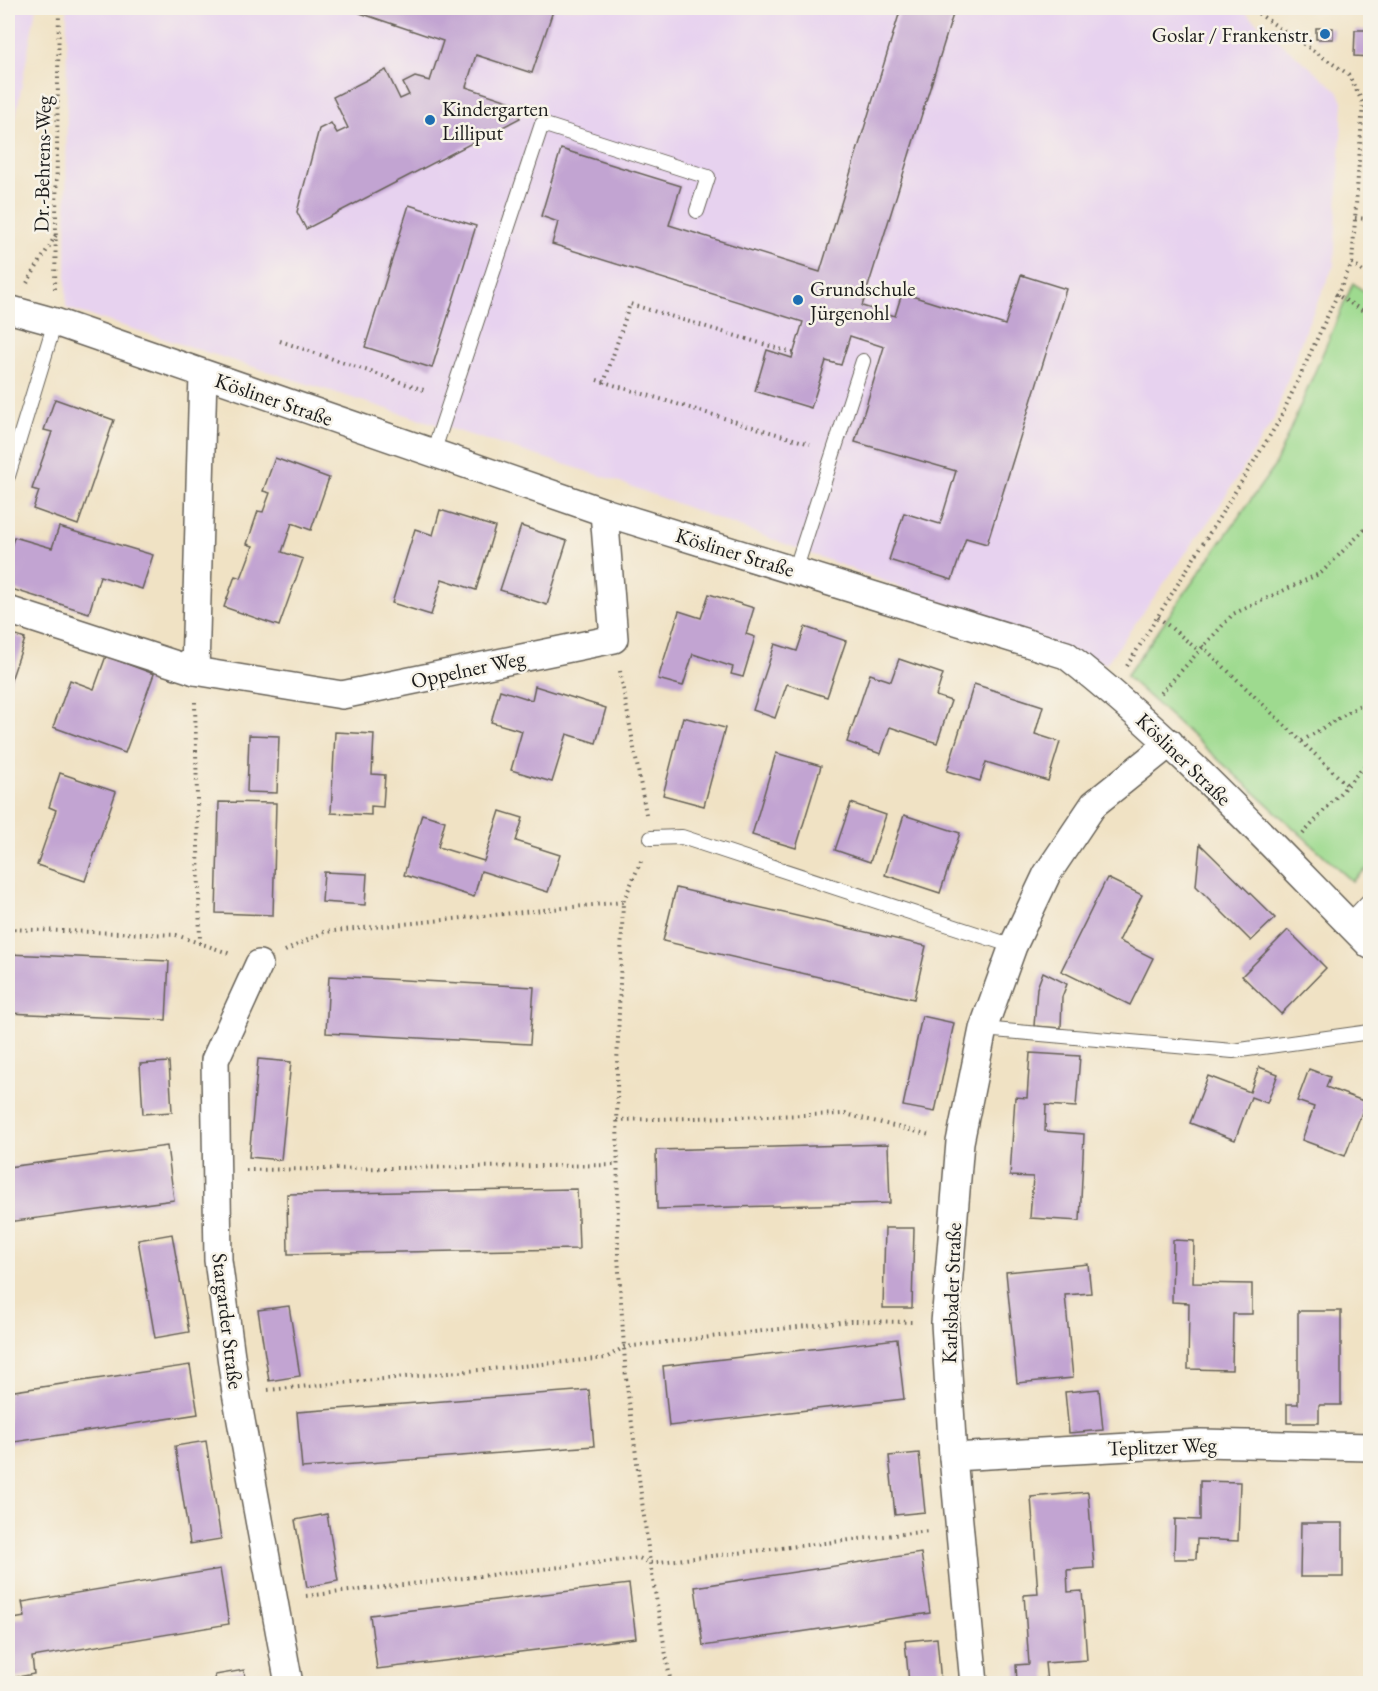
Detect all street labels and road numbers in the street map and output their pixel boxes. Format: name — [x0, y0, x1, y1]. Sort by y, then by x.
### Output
street label: Dr.-Behrens-Weg — [27, 95, 57, 233]
street label: Kösliner Straße — [212, 366, 336, 432]
street label: Kösliner Straße — [672, 521, 798, 583]
street label: Oppelner Weg — [408, 644, 528, 694]
street label: Kösliner Straße — [1130, 707, 1238, 811]
street label: Karlsbader Straße — [935, 1222, 967, 1364]
street label: Stargarder Straße — [206, 1251, 250, 1391]
street label: Teplitzer Weg — [1107, 1431, 1218, 1461]

